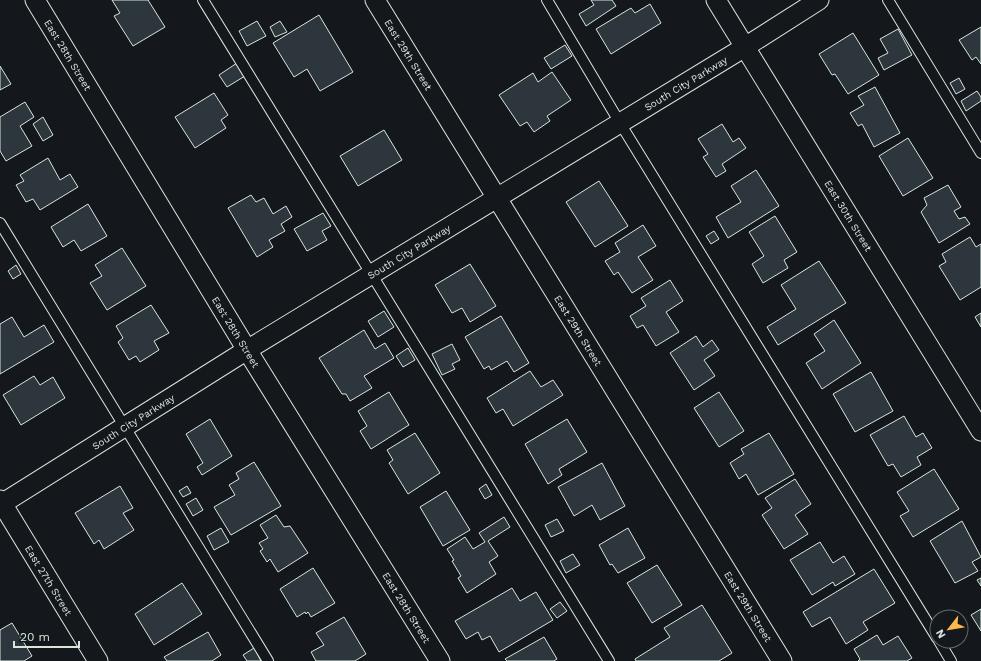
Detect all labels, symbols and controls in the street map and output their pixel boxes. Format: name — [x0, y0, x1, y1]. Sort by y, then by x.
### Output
street label: East 28th Street — [42, 17, 94, 93]
street label: East 29th Street — [383, 17, 435, 93]
street label: South City Parkway — [642, 53, 730, 112]
street label: East 30th Street — [823, 178, 875, 254]
street label: South City Parkway — [365, 222, 453, 281]
street label: East 29th Street — [553, 293, 605, 368]
street label: East 28th Street — [210, 294, 262, 370]
street label: South City Parkway — [90, 391, 177, 451]
street label: East 27th Street — [23, 543, 75, 618]
street label: East 29th Street — [722, 569, 775, 644]
street label: East 28th Street — [381, 570, 433, 645]
north arrow — [929, 609, 969, 649]
scale bar — [14, 623, 79, 649]
text: N — [933, 627, 949, 641]
text: 20 m — [20, 630, 50, 644]

